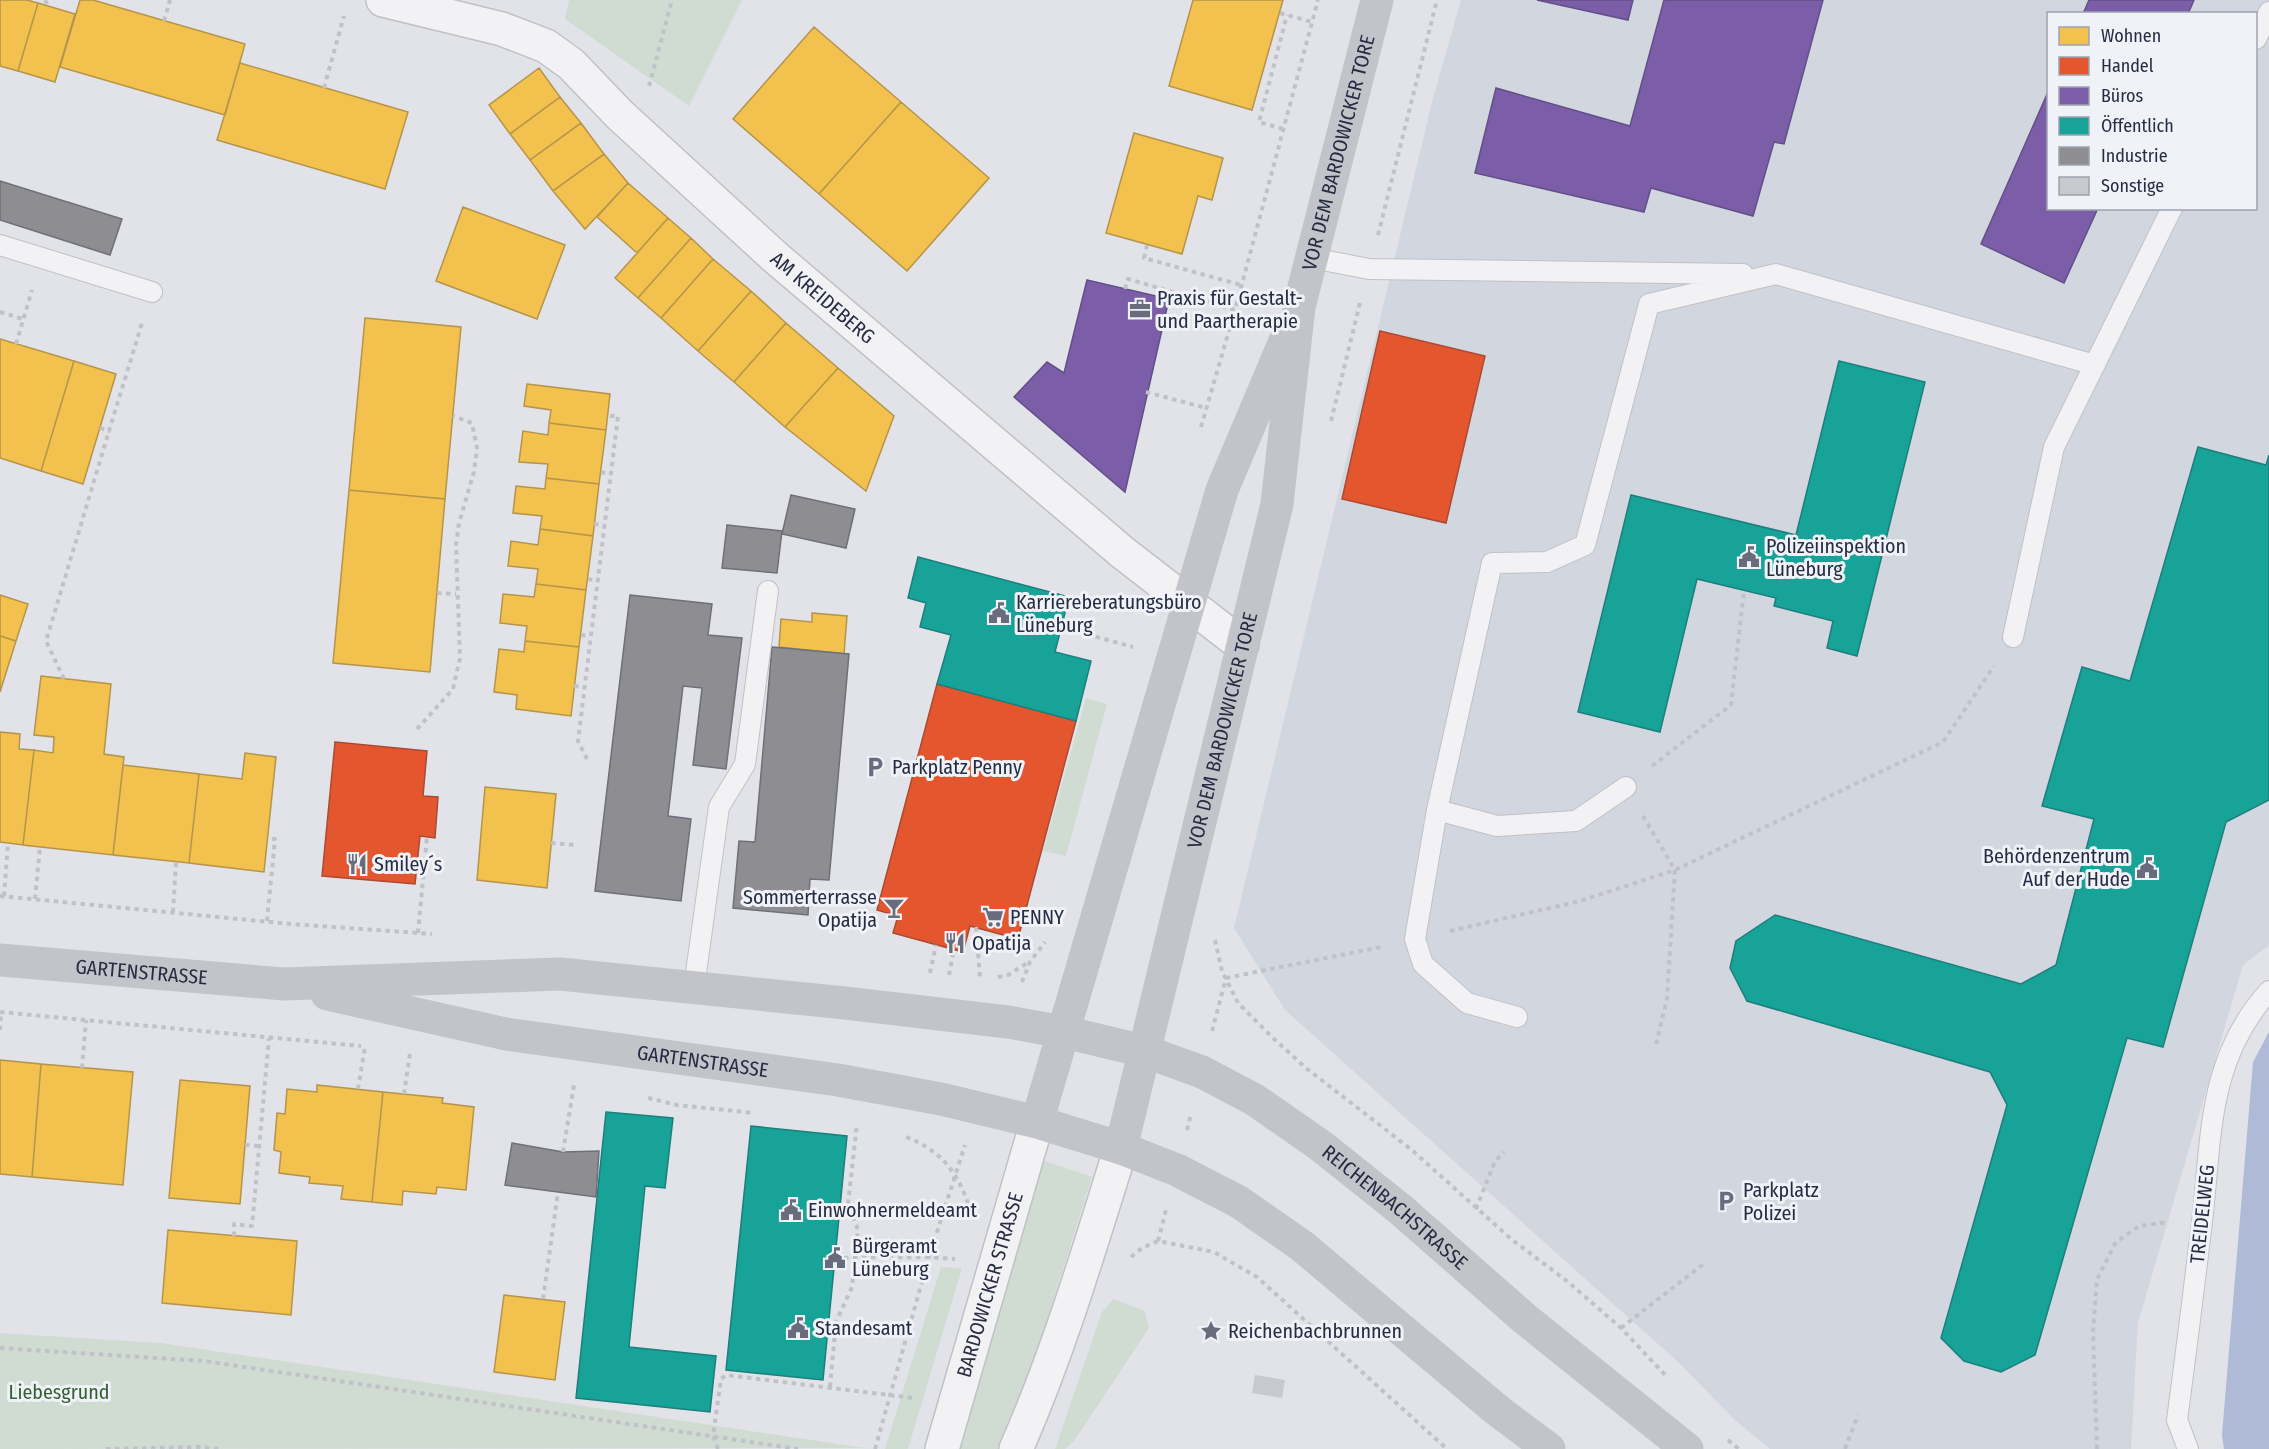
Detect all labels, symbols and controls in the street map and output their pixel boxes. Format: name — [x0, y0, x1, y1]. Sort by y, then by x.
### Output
legend — [2047, 12, 2257, 210]
text: Wohnen — [2101, 25, 2161, 47]
street label: VOR DEM BARDOWICKER TORE — [1297, 32, 1380, 273]
text: Handel — [2101, 55, 2154, 77]
text: Büros — [2101, 85, 2144, 107]
text: Öffentlich — [2101, 115, 2174, 137]
text: Industrie — [2101, 145, 2168, 167]
text: Sonstige — [2101, 175, 2164, 197]
street label: AM KREIDEBERG — [766, 247, 880, 349]
place label: Praxis für Gestalt- und Paartherapie — [1157, 286, 1303, 333]
office icon: Praxis für Gestalt- und Paartherapie — [1128, 297, 1152, 321]
place label: Polizeiinspektion Lüneburg — [1766, 534, 1906, 581]
public building icon: Polizeiinspektion Lüneburg — [1737, 545, 1761, 569]
place label: Karriereberatungsbüro Lüneburg — [1016, 590, 1201, 637]
public building icon: Karriereberatungsbüro Lüneburg — [987, 601, 1011, 625]
street label: VOR DEM BARDOWICKER TORE — [1182, 610, 1262, 851]
parking icon: Parkplatz Penny — [863, 755, 887, 779]
place label: Parkplatz Penny — [892, 755, 1022, 779]
place label: Behördenzentrum Auf der Hude — [1983, 844, 2130, 891]
restaurant icon: Smiley´s — [345, 852, 369, 876]
place label: Smiley´s — [374, 852, 442, 876]
public building icon: Behördenzentrum Auf der Hude — [2135, 856, 2159, 880]
place label: Sommerterrasse Opatija — [743, 885, 877, 932]
bar icon: Sommerterrasse Opatija — [882, 896, 906, 920]
supermarket icon: PENNY — [981, 905, 1005, 929]
place label: PENNY — [1010, 905, 1064, 929]
restaurant icon: Opatija — [943, 931, 967, 955]
place label: Opatija — [972, 931, 1031, 955]
street label: GARTENSTRASSE — [74, 954, 209, 989]
street label: GARTENSTRASSE — [635, 1040, 770, 1082]
street label: REICHENBACHSTRASSE — [1317, 1140, 1473, 1275]
street label: TREIDELWEG — [2185, 1163, 2219, 1265]
place label: Parkplatz Polizei — [1743, 1178, 1819, 1225]
street label: BARDOWICKER STRASSE — [951, 1189, 1028, 1380]
parking icon: Parkplatz Polizei — [1714, 1189, 1738, 1213]
public building icon: Einwohnermeldeamt — [779, 1198, 803, 1222]
place label: Einwohnermeldeamt — [808, 1198, 978, 1222]
place label: Bürgeramt Lüneburg — [852, 1234, 938, 1281]
public building icon: Bürgeramt Lüneburg — [823, 1246, 847, 1270]
public building icon: Standesamt — [786, 1316, 810, 1340]
place label: Standesamt — [815, 1316, 913, 1340]
place icon: Reichenbachbrunnen — [1199, 1319, 1223, 1343]
place label: Reichenbachbrunnen — [1228, 1319, 1402, 1343]
park label: Liebesgrund — [9, 1380, 109, 1404]

